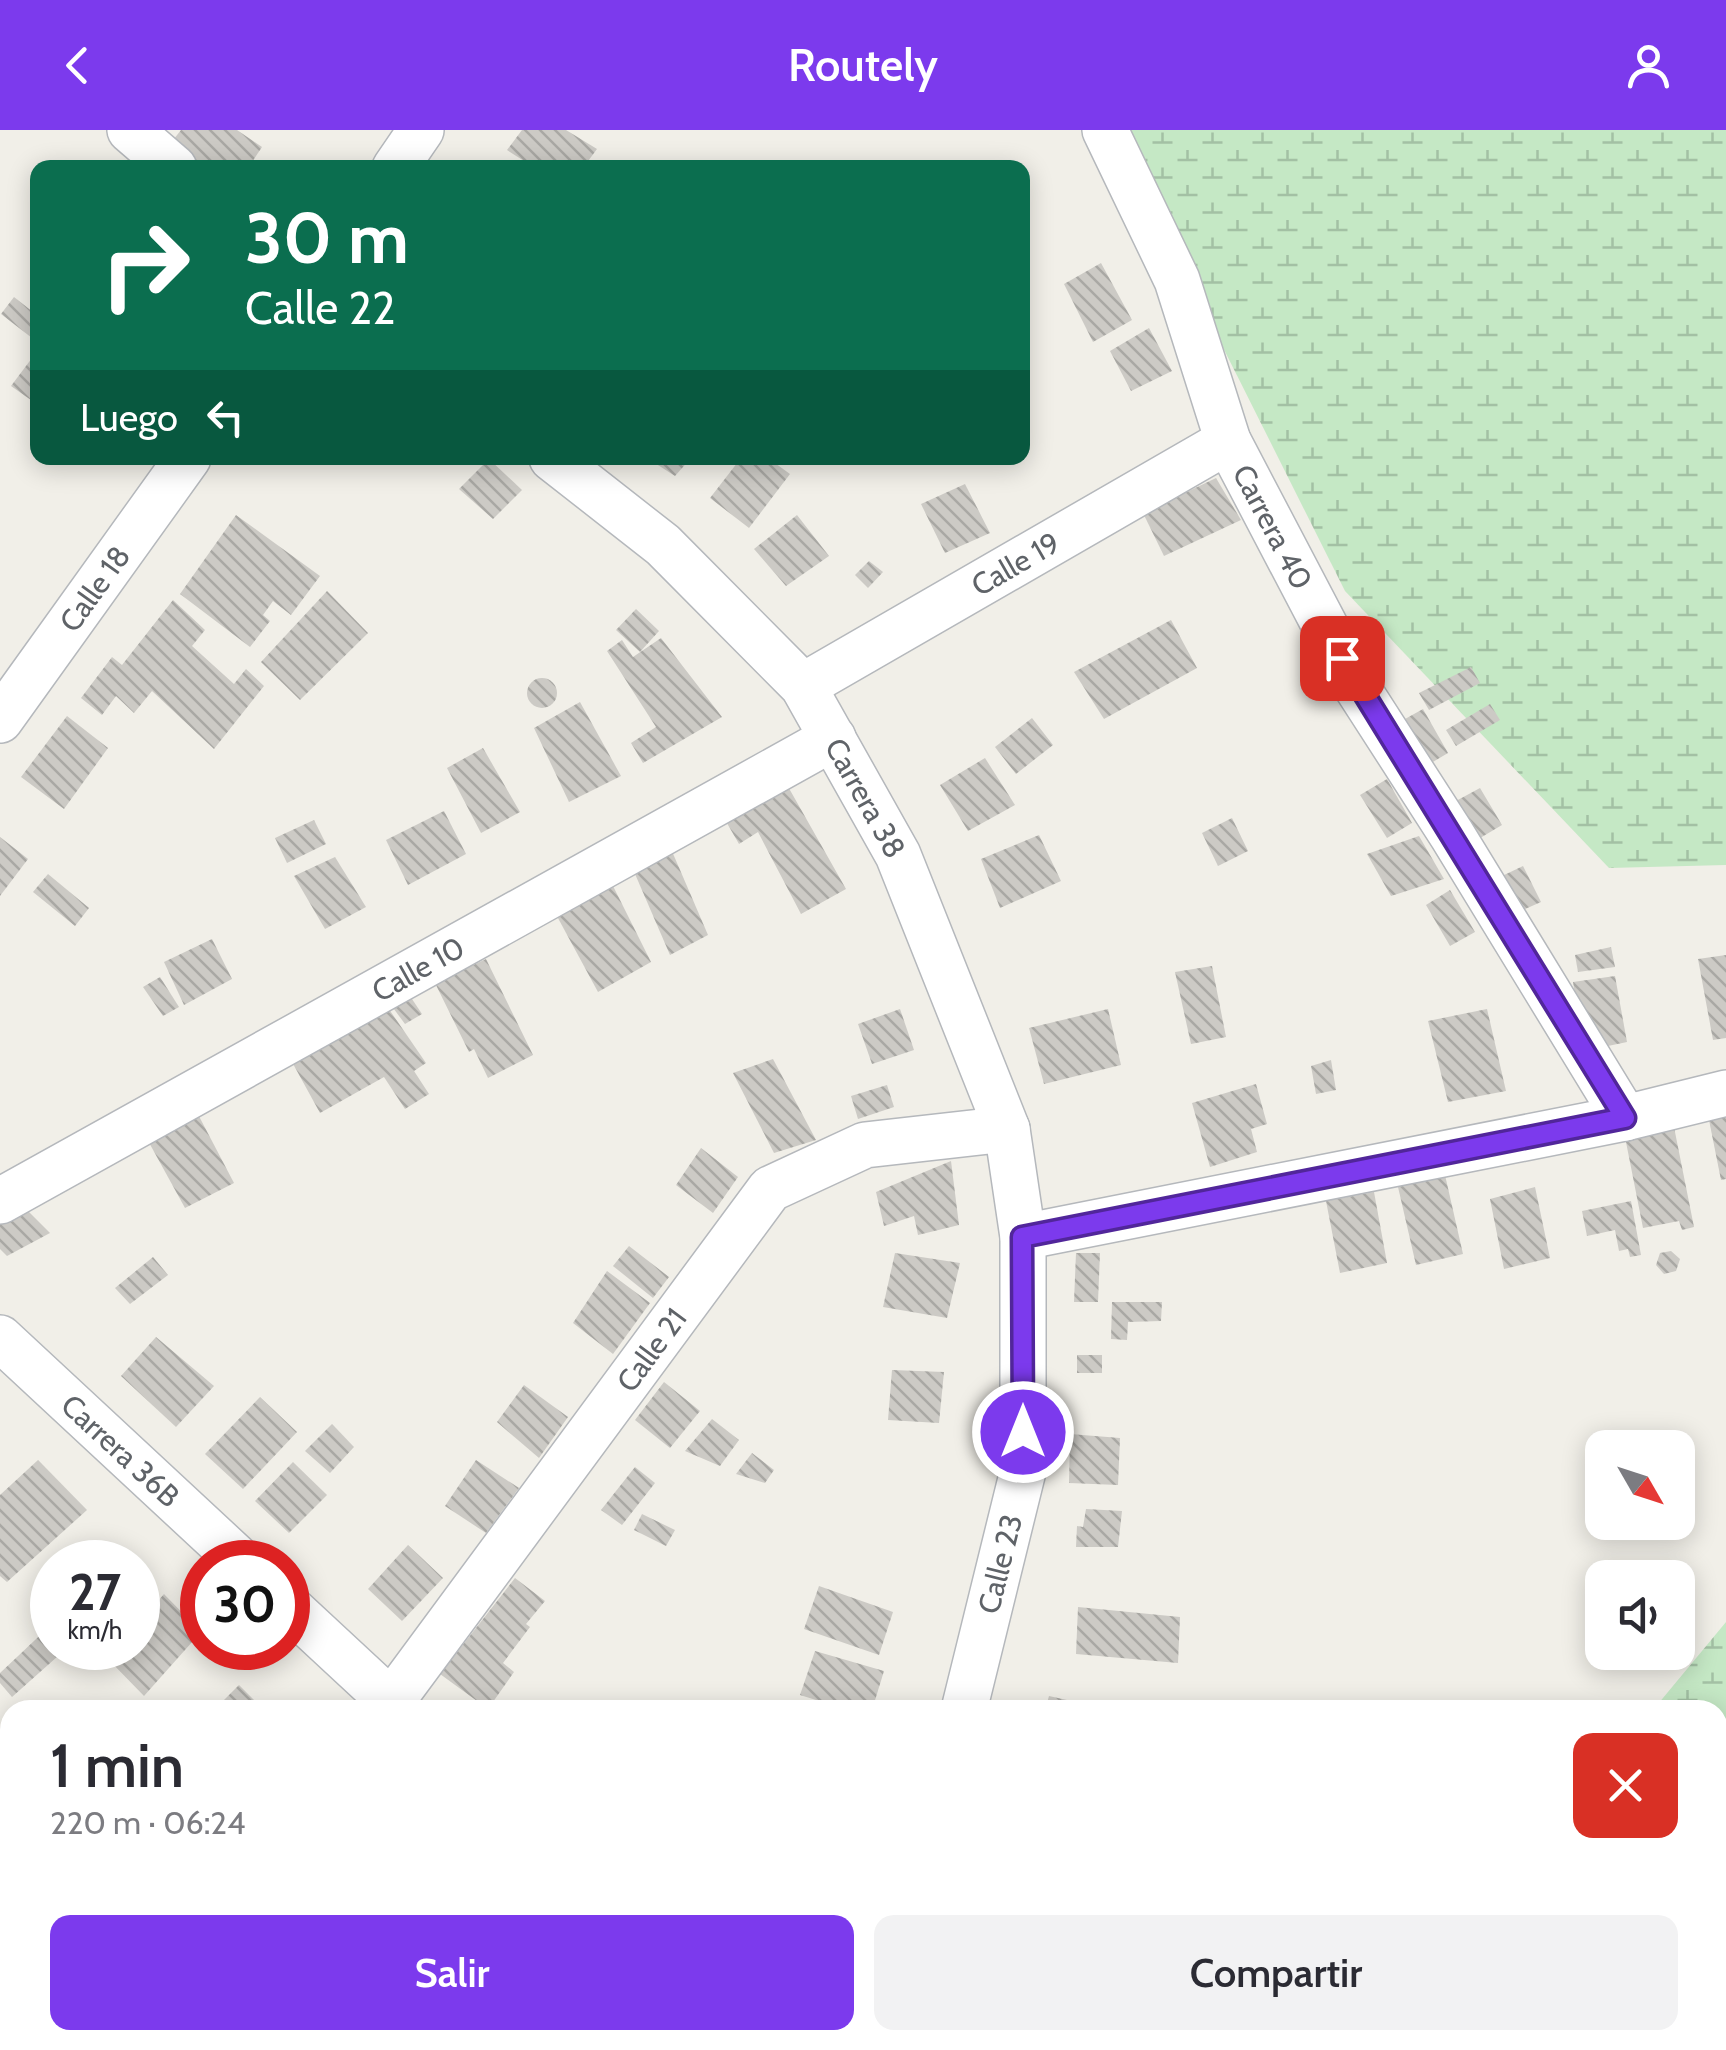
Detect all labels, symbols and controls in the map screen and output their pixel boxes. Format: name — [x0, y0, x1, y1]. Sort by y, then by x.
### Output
icon: back — [50, 38, 105, 93]
text: Routely — [788, 38, 938, 92]
icon: person — [1621, 38, 1676, 93]
text: 30 m — [245, 195, 409, 281]
icon: right — [80, 200, 210, 330]
text: Calle 22 — [245, 281, 396, 335]
icon: left — [198, 390, 253, 445]
text: Luego — [80, 394, 178, 441]
street label: Carrera 40 — [1225, 458, 1321, 595]
street label: Calle 19 — [964, 524, 1066, 604]
street label: Calle 18 — [51, 538, 138, 639]
pin — [1300, 616, 1385, 701]
icon: arrive — [1315, 631, 1370, 686]
street label: Carrera 38 — [817, 731, 914, 864]
street label: Calle 10 — [365, 928, 470, 1009]
street label: Calle 21 — [608, 1301, 694, 1399]
position arrow — [971, 1380, 1075, 1484]
street label: Carrera 36B — [54, 1386, 188, 1514]
north arrow — [1585, 1430, 1695, 1540]
map controls — [1585, 1430, 1695, 1670]
street label: Calle 23 — [970, 1511, 1030, 1617]
speed limit sign: 30 — [180, 1540, 310, 1670]
button: sound — [1585, 1560, 1695, 1670]
text: 27 — [69, 1562, 121, 1623]
text: km/h — [68, 1615, 122, 1645]
text: 1 min — [50, 1729, 184, 1802]
button: close — [1573, 1733, 1678, 1838]
text: 220 m · 06:24 — [50, 1803, 246, 1842]
button: Salir — [50, 1915, 854, 2030]
button: Compartir — [874, 1915, 1678, 2030]

